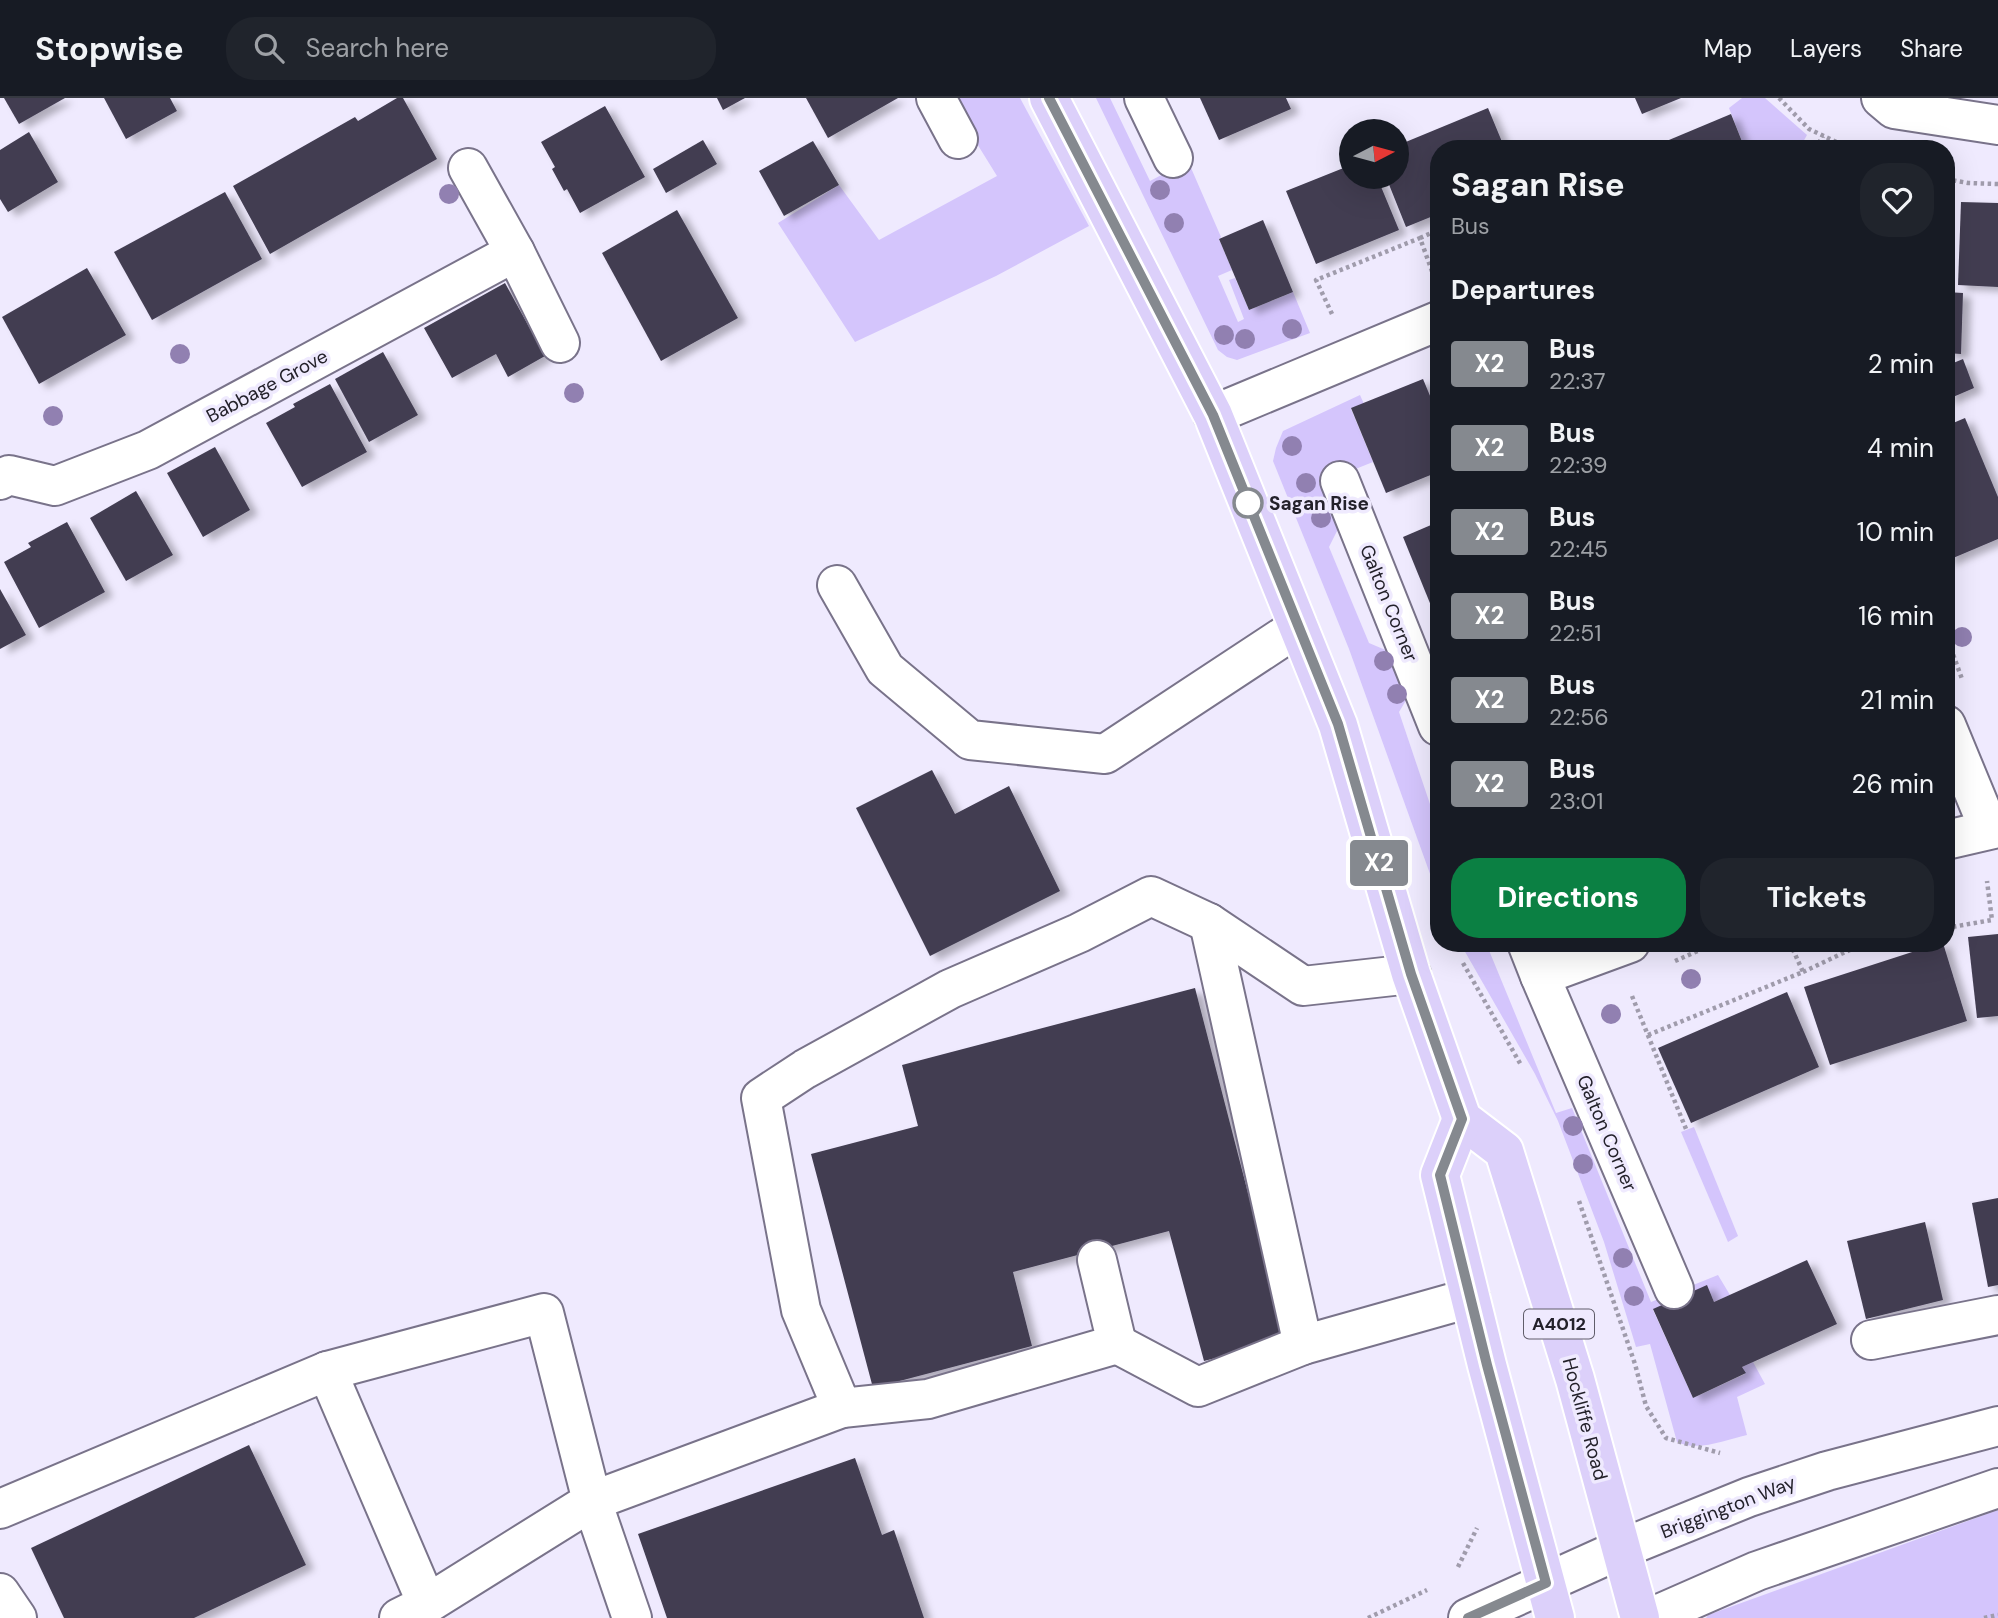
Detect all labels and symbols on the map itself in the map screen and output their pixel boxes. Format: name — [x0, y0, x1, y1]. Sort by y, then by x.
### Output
north arrow — [1339, 119, 1409, 189]
street label: Babbage Grove — [202, 343, 332, 429]
marker: Sagan Rise — [1233, 488, 1263, 518]
place label: Sagan Rise — [1269, 491, 1369, 516]
street label: Galton Corner — [1354, 541, 1424, 665]
line badge: X2 — [1348, 840, 1410, 886]
street label: Galton Corner — [1571, 1071, 1643, 1195]
road number: A4012 — [1524, 1310, 1594, 1338]
street label: Hockliffe Road — [1557, 1355, 1613, 1483]
street label: Briggington Way — [1657, 1470, 1800, 1544]

